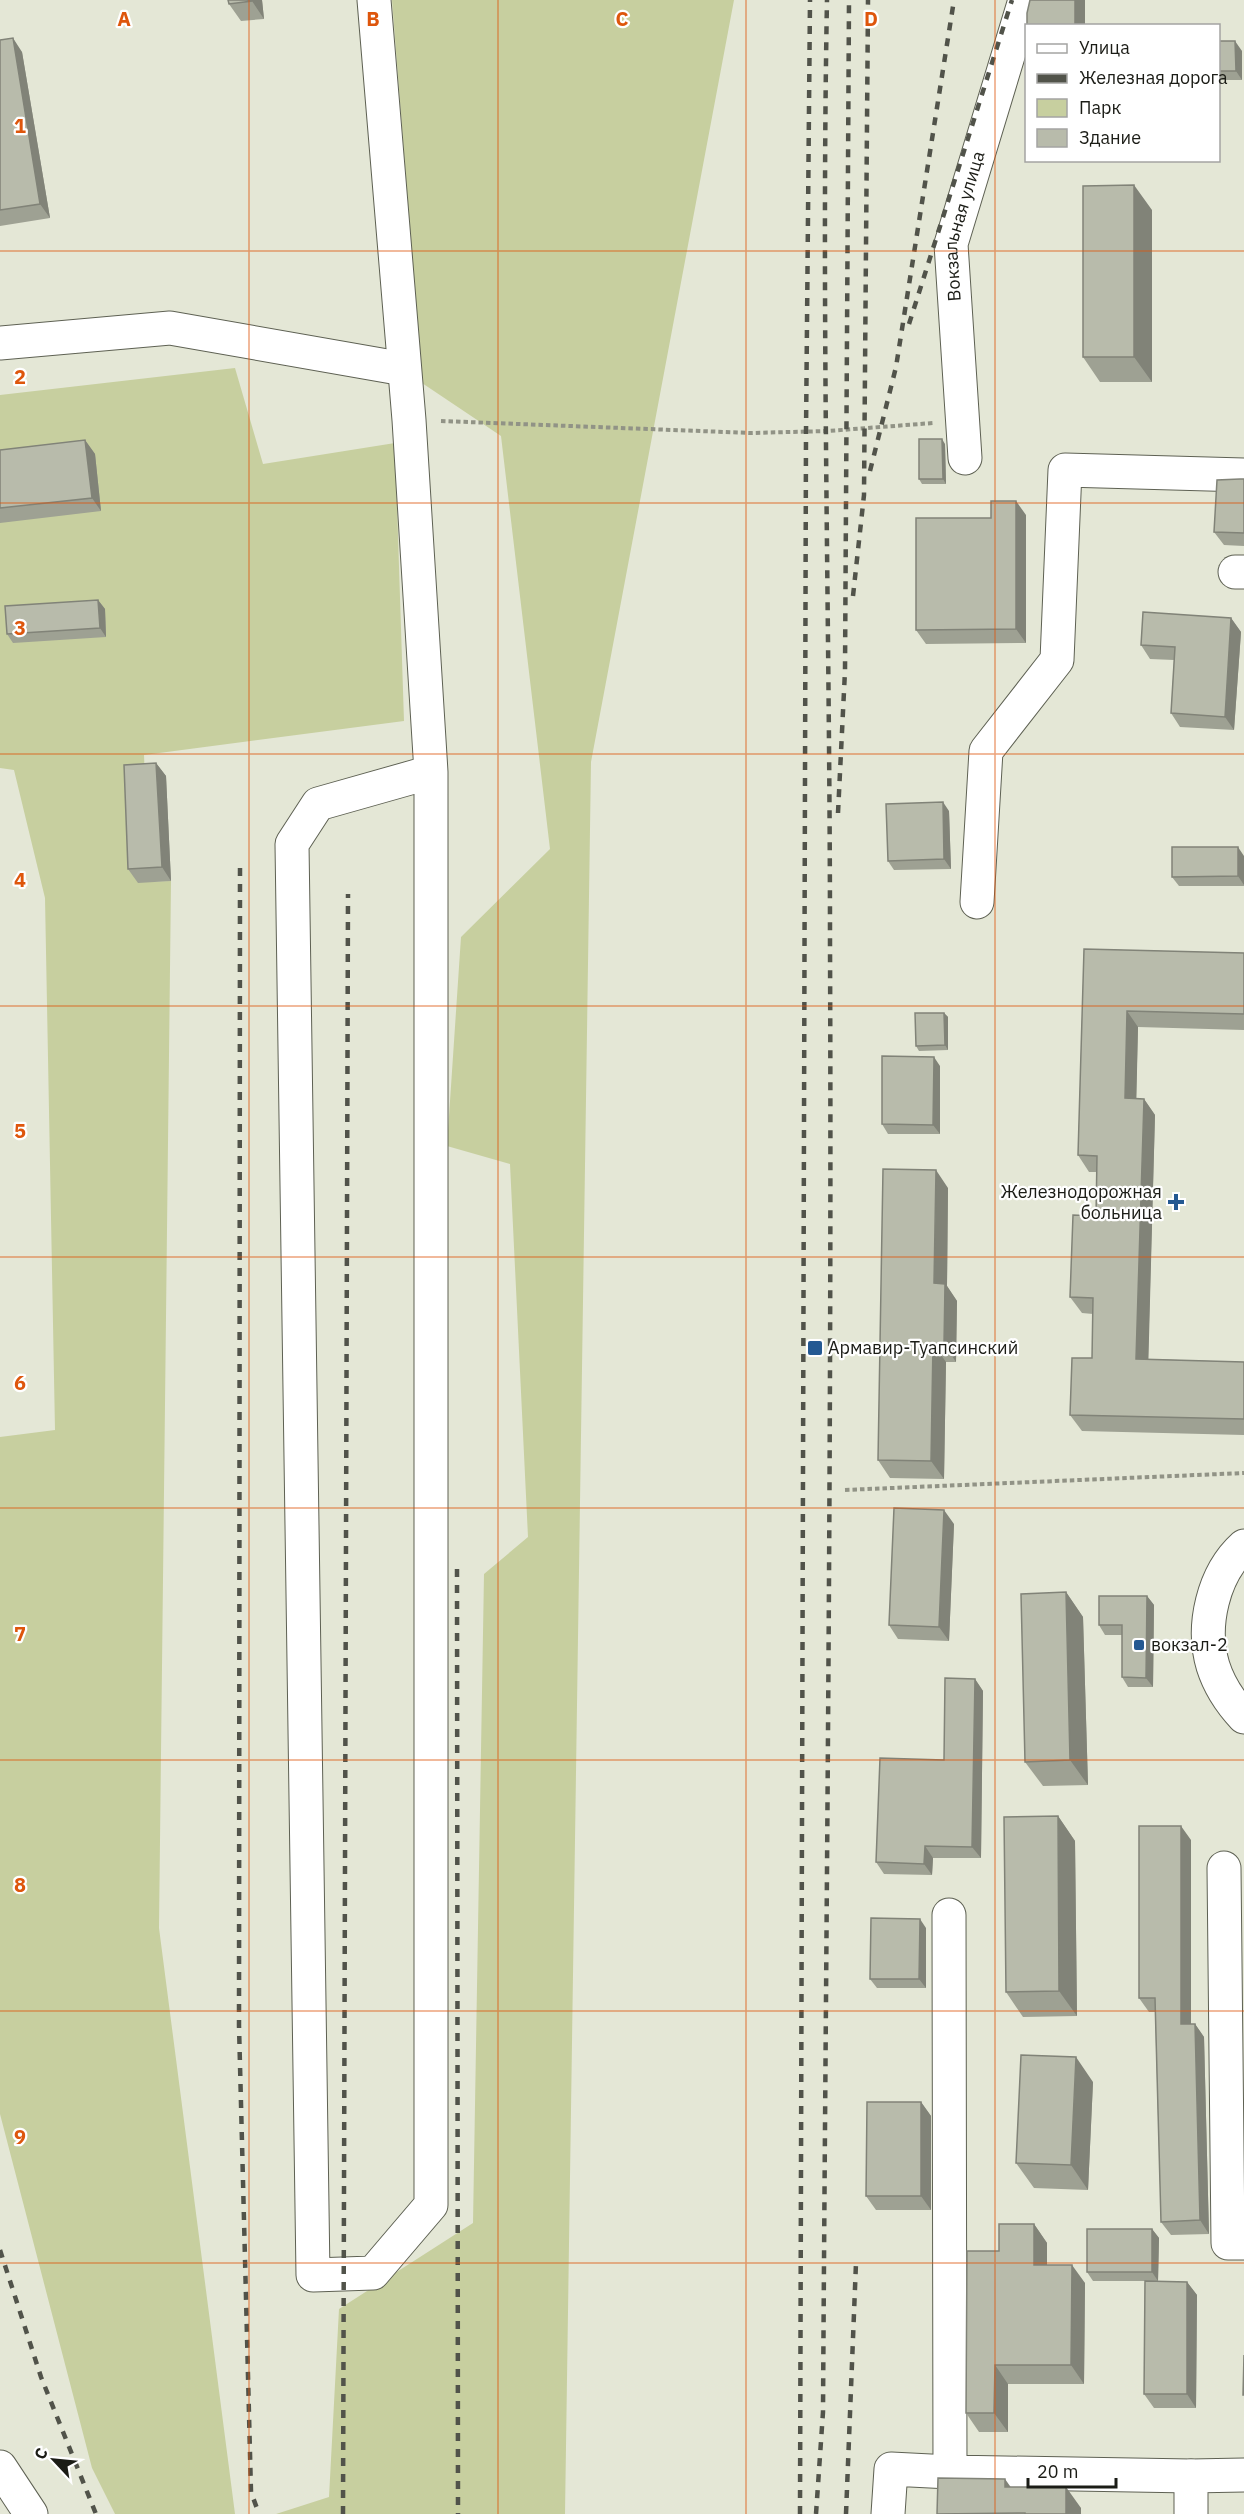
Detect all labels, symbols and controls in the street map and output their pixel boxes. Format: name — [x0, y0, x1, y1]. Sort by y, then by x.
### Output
text: A — [117, 5, 131, 32]
text: B — [366, 5, 380, 32]
text: C — [615, 5, 629, 32]
text: D — [864, 5, 878, 32]
legend — [1025, 24, 1220, 162]
text: Улица — [1079, 36, 1130, 59]
text: Железная дорога — [1079, 66, 1228, 89]
text: Парк — [1079, 96, 1122, 119]
text: 1 — [14, 112, 26, 139]
text: Здание — [1079, 126, 1141, 149]
street label: Вокзальная улица — [939, 148, 990, 302]
text: 2 — [14, 363, 26, 390]
text: 3 — [14, 614, 26, 641]
text: 4 — [14, 866, 26, 893]
text: 5 — [14, 1117, 26, 1144]
place label: Железнодорожная больница — [1001, 1180, 1162, 1224]
marker: Железнодорожная больница — [1167, 1193, 1185, 1211]
place label: Армавир-Туапсинский — [828, 1336, 1018, 1359]
marker: Армавир-Туапсинский — [806, 1339, 824, 1357]
text: 6 — [14, 1369, 26, 1396]
text: 7 — [14, 1620, 26, 1647]
place label: вокзал-2 — [1151, 1633, 1228, 1656]
marker: вокзал-2 — [1132, 1638, 1146, 1652]
text: 8 — [14, 1871, 26, 1898]
text: 9 — [14, 2123, 26, 2150]
north arrow — [24, 2430, 84, 2490]
text: С — [29, 2444, 52, 2462]
scale bar — [1028, 2451, 1116, 2489]
text: 20 m — [1037, 2460, 1079, 2483]

